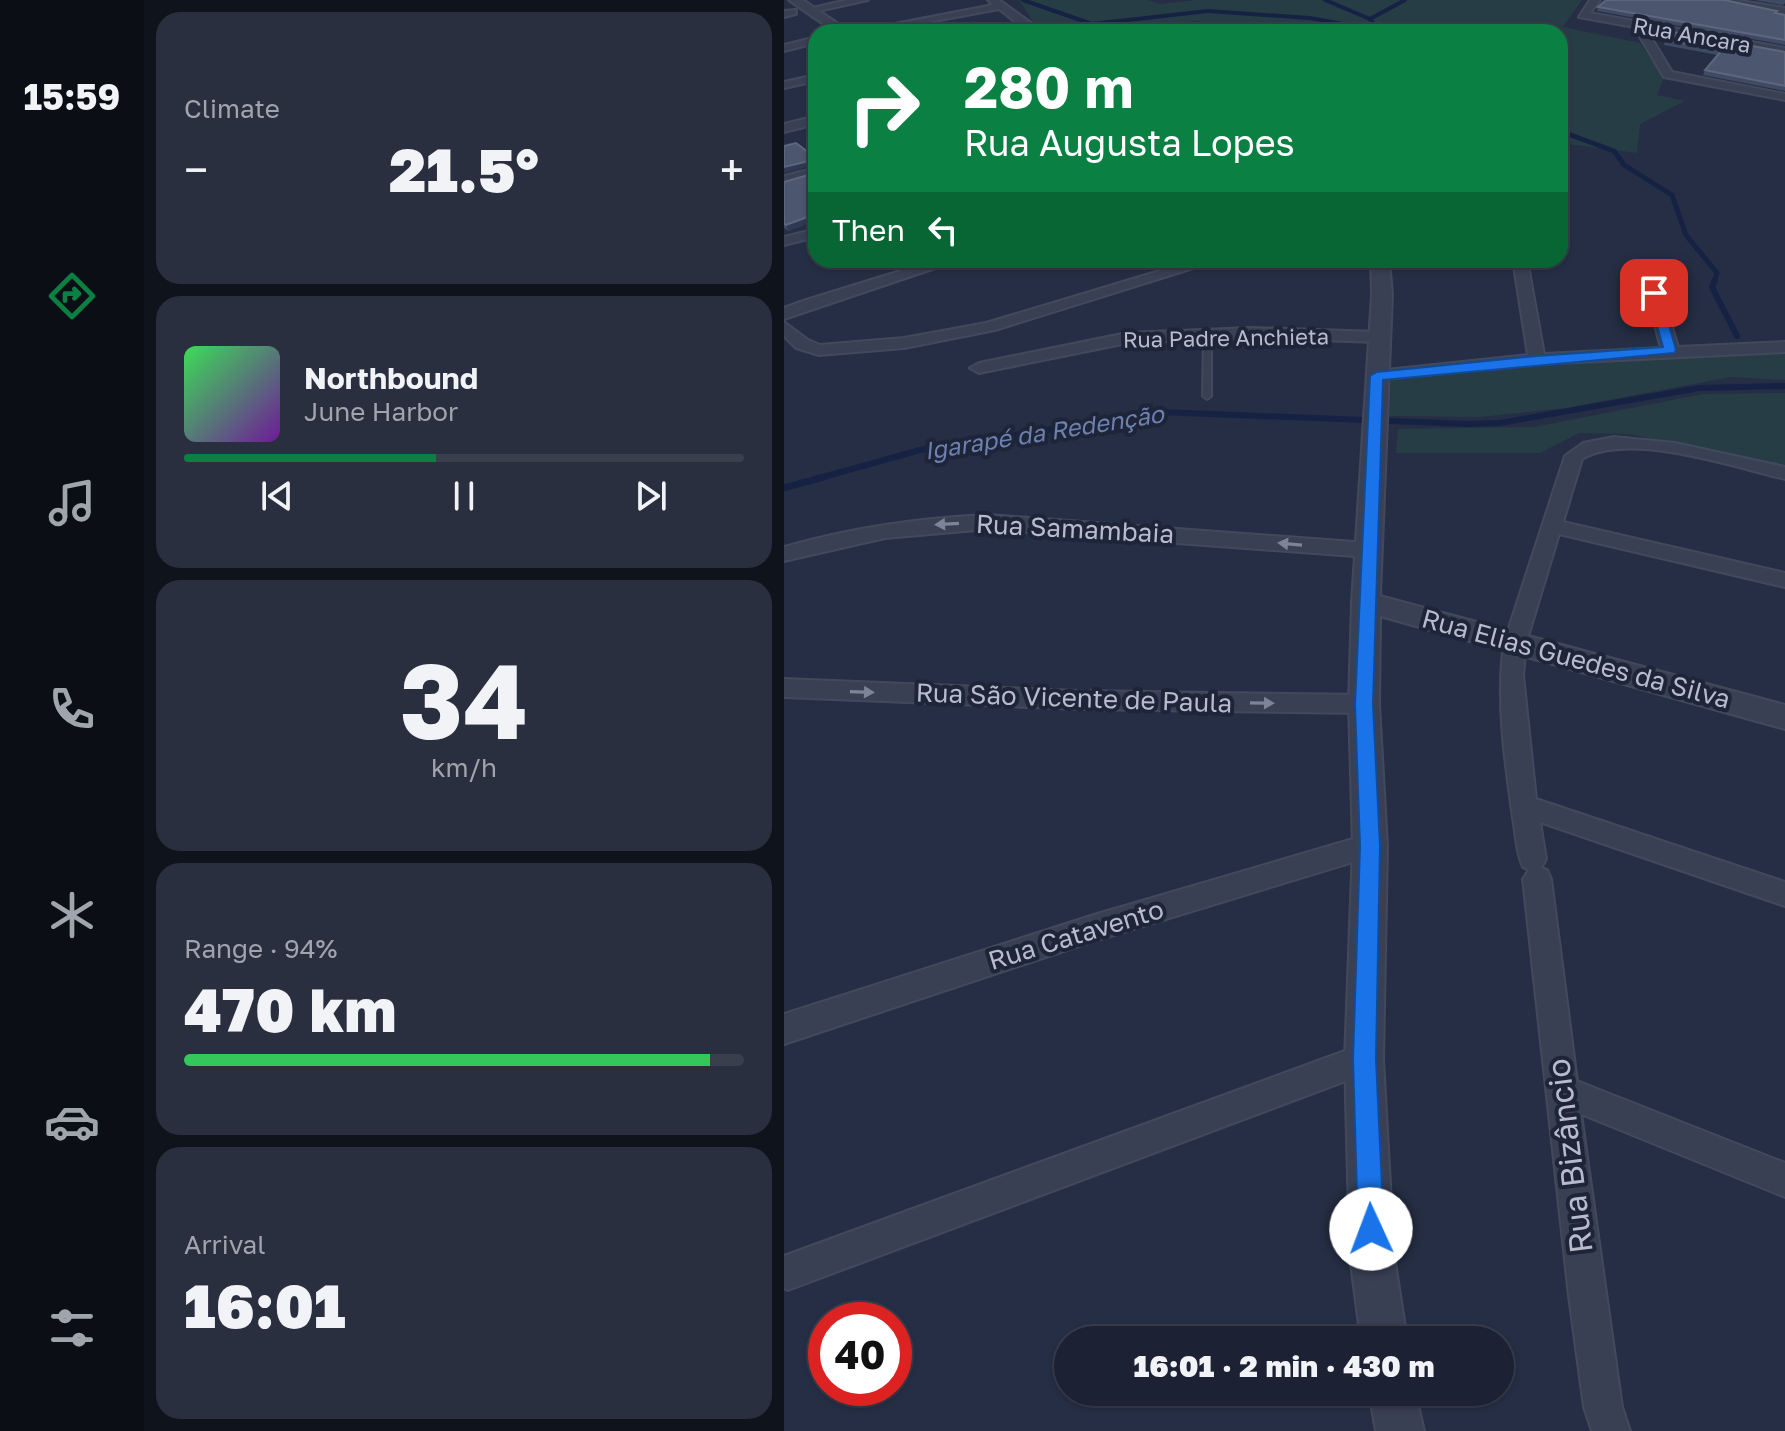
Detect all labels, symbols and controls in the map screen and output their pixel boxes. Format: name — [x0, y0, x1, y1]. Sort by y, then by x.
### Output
street label: Rua Ancara — [1631, 11, 1753, 58]
text: 280 m — [964, 53, 1133, 120]
icon: right — [832, 56, 936, 160]
text: 15:59 — [24, 75, 120, 118]
text: Climate — [184, 93, 280, 124]
text: Rua Augusta Lopes — [964, 121, 1295, 164]
text: 21.5° — [389, 133, 539, 205]
text: − — [184, 143, 208, 196]
text: + — [720, 143, 744, 196]
icon: left — [921, 208, 965, 252]
text: Then — [832, 212, 905, 248]
pin — [1620, 259, 1688, 327]
icon: directions — [44, 268, 100, 324]
icon: arrive — [1632, 271, 1676, 315]
street label: Rua Padre Anchieta — [1123, 322, 1329, 353]
text: Northbound — [304, 360, 478, 396]
text: June Harbor — [304, 396, 458, 427]
water label: Igarapé da Redenção — [922, 398, 1167, 466]
icon: previous — [255, 474, 299, 518]
icon: pause — [442, 474, 486, 518]
icon: next — [629, 474, 673, 518]
icon: music — [44, 475, 100, 531]
street label: Rua Samambaia — [975, 508, 1175, 549]
one-way arrow — [934, 517, 959, 530]
one-way arrow — [1277, 537, 1302, 550]
street label: Rua Elias Guedes da Silva — [1419, 602, 1734, 715]
text: 34 — [400, 637, 528, 762]
street label: Rua São Vicente de Paula — [915, 676, 1233, 719]
icon: phone — [44, 681, 100, 737]
one-way arrow — [850, 685, 875, 698]
one-way arrow — [1250, 696, 1275, 709]
text: km/h — [431, 752, 497, 783]
icon: climate — [44, 887, 100, 943]
street label: Rua Catavento — [984, 893, 1167, 976]
text: Range · 94% — [184, 933, 337, 964]
text: 470 km — [184, 973, 396, 1045]
street label: Rua Bizâncio — [1538, 1057, 1600, 1256]
icon: car — [44, 1094, 100, 1150]
position arrow — [1329, 1187, 1413, 1271]
text: Arrival — [184, 1229, 265, 1260]
text: 16:01 — [184, 1269, 346, 1341]
icon: filters — [44, 1300, 100, 1356]
speed limit sign: 40 — [808, 1302, 912, 1406]
text: 16:01 · 2 min · 430 m — [1134, 1348, 1435, 1384]

